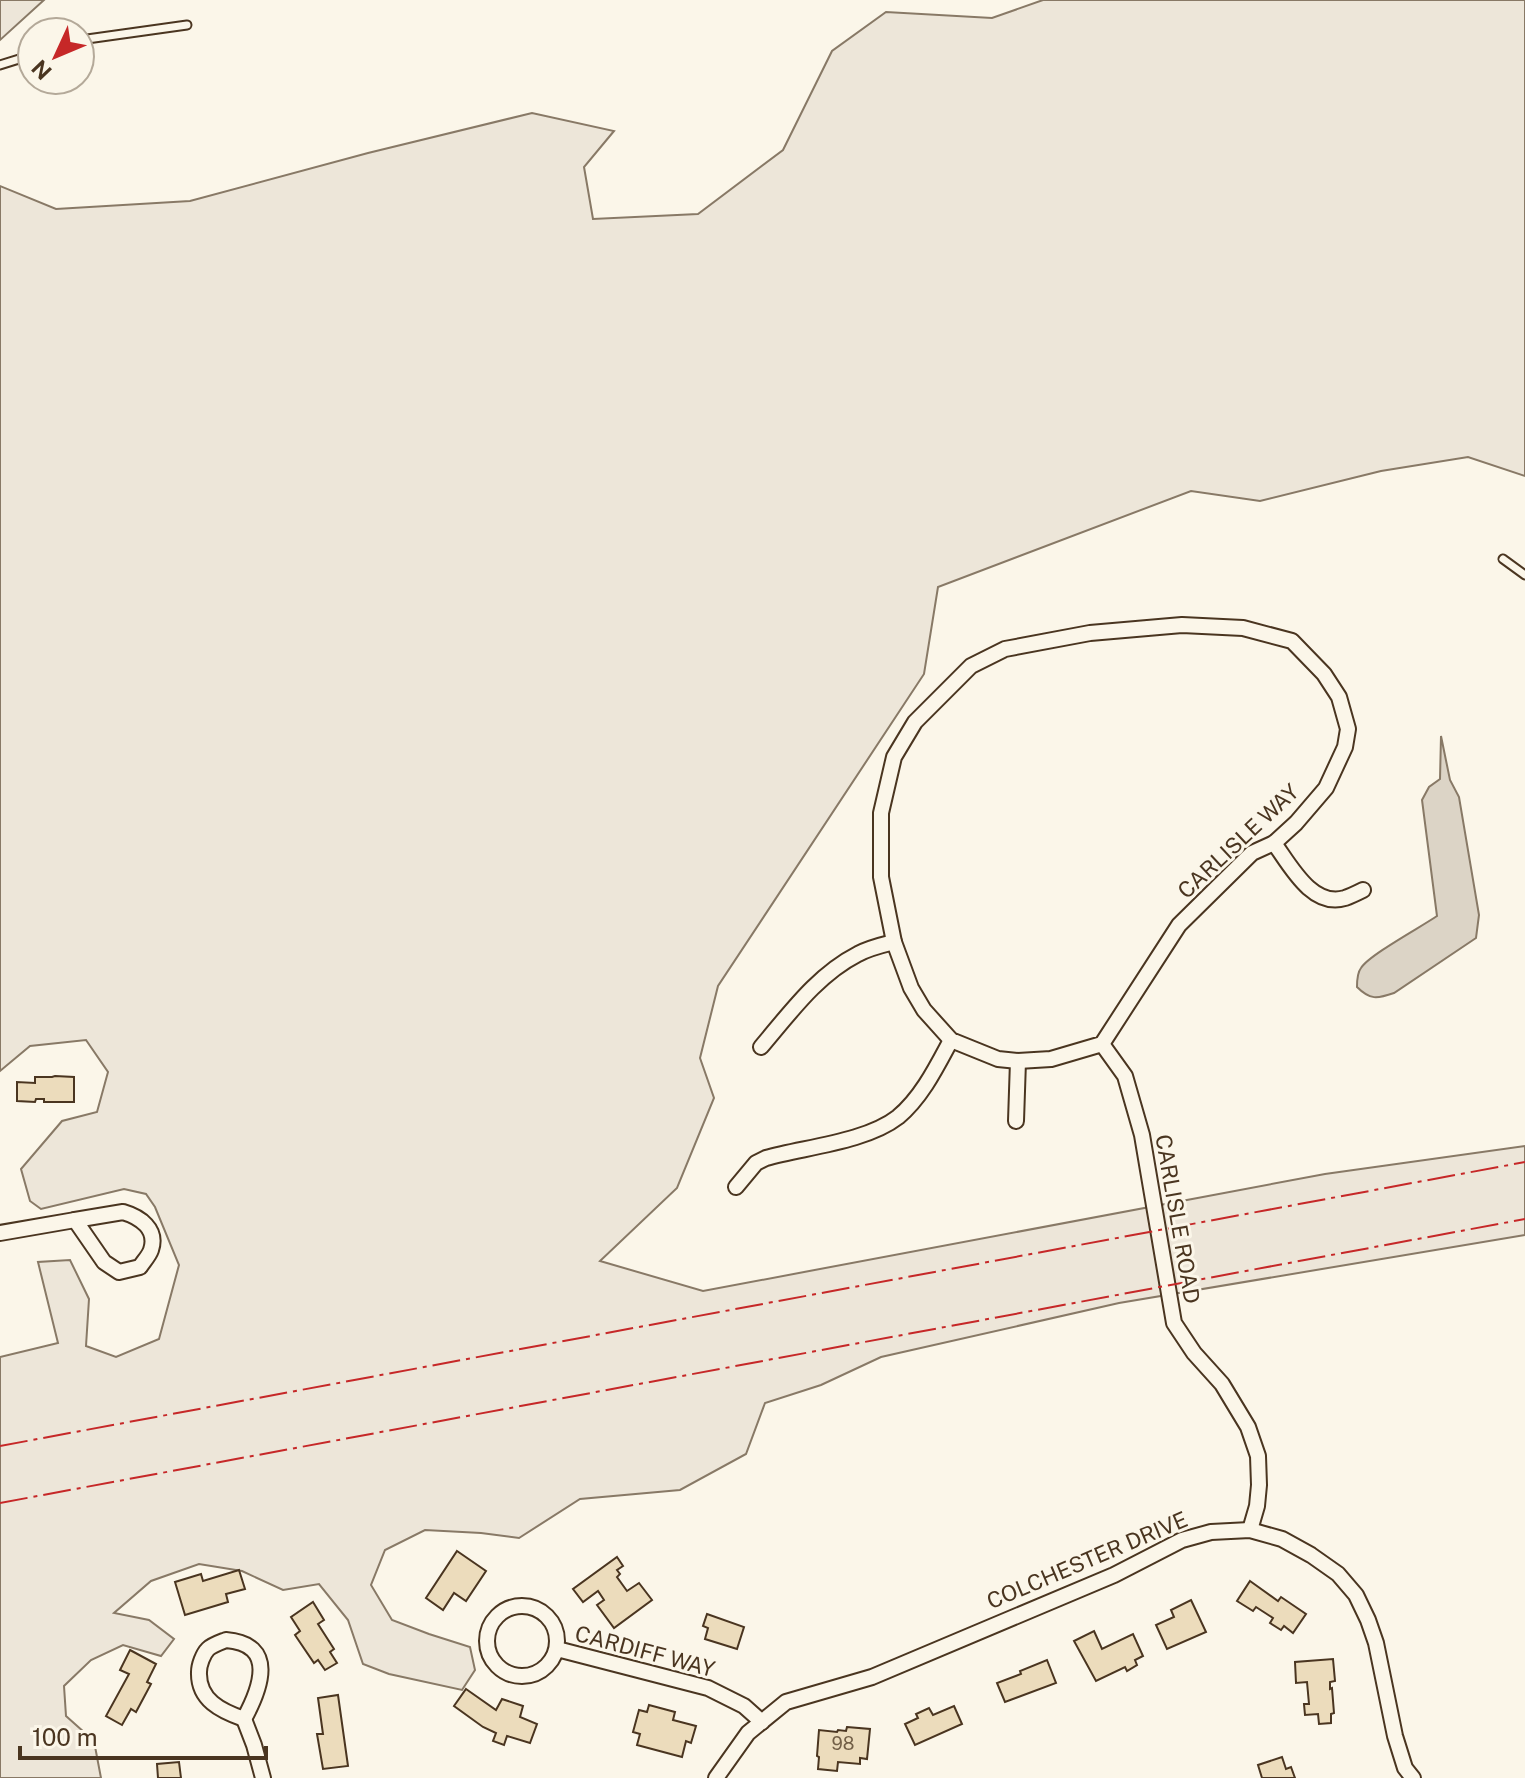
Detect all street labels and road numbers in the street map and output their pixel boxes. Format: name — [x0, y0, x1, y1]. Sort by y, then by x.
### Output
street label: CARLISLE WAY — [1172, 778, 1304, 904]
street label: CARLISLE ROAD — [1150, 1132, 1206, 1306]
street label: COLCHESTER DRIVE — [983, 1506, 1191, 1614]
street label: CARDIFF WAY — [572, 1620, 718, 1682]

